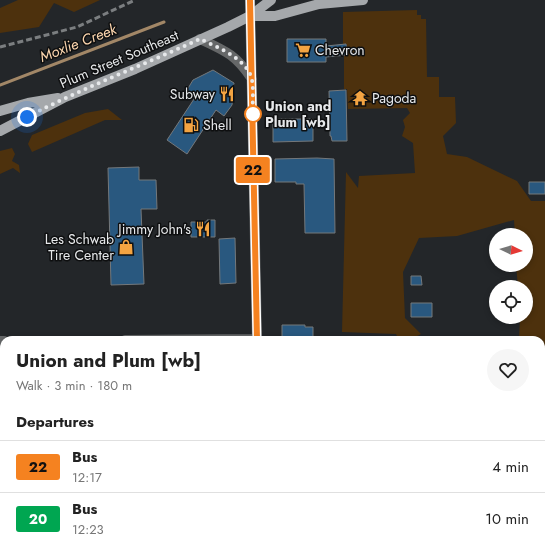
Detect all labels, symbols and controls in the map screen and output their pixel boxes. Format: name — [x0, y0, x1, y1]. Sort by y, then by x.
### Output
water label: Moxlie Creek — [36, 18, 120, 68]
street label: Plum Street Southeast — [57, 25, 182, 93]
place label: Chevron — [315, 40, 365, 60]
supermarket icon: Chevron — [294, 41, 312, 59]
place label: Subway — [170, 84, 216, 104]
restaurant icon: Subway — [218, 85, 236, 103]
place label: Pagoda — [372, 88, 416, 108]
temple icon: Pagoda — [351, 89, 369, 107]
place label: Union and Plum [wb] — [265, 96, 331, 132]
marker: Union and Plum [wb] — [244, 105, 262, 123]
your location — [17, 107, 37, 127]
place label: Shell — [203, 115, 232, 135]
fuel station icon: Shell — [182, 116, 200, 134]
line badge: 22 — [235, 157, 271, 183]
text: 22 — [244, 160, 262, 180]
place label: Jimmy John's — [116, 219, 191, 239]
restaurant icon: Jimmy John's — [194, 220, 212, 238]
north arrow — [489, 228, 533, 272]
map controls — [489, 228, 533, 324]
place label: Les Schwab Tire Center — [45, 229, 114, 265]
shop icon: Les Schwab Tire Center — [117, 238, 135, 256]
button: locate — [489, 280, 533, 324]
text: Union and Plum [wb] — [16, 347, 201, 374]
button: heart — [487, 349, 529, 391]
text: Walk · 3 min · 180 m — [16, 376, 132, 395]
text: Departures — [16, 411, 94, 433]
text: Bus — [72, 446, 97, 468]
text: 4 min — [492, 456, 529, 478]
text: 22 — [29, 457, 47, 477]
text: 12:17 — [72, 468, 102, 487]
text: Bus — [72, 498, 97, 520]
text: 10 min — [485, 508, 529, 530]
text: 20 — [29, 509, 47, 529]
text: 12:23 — [72, 520, 104, 539]

